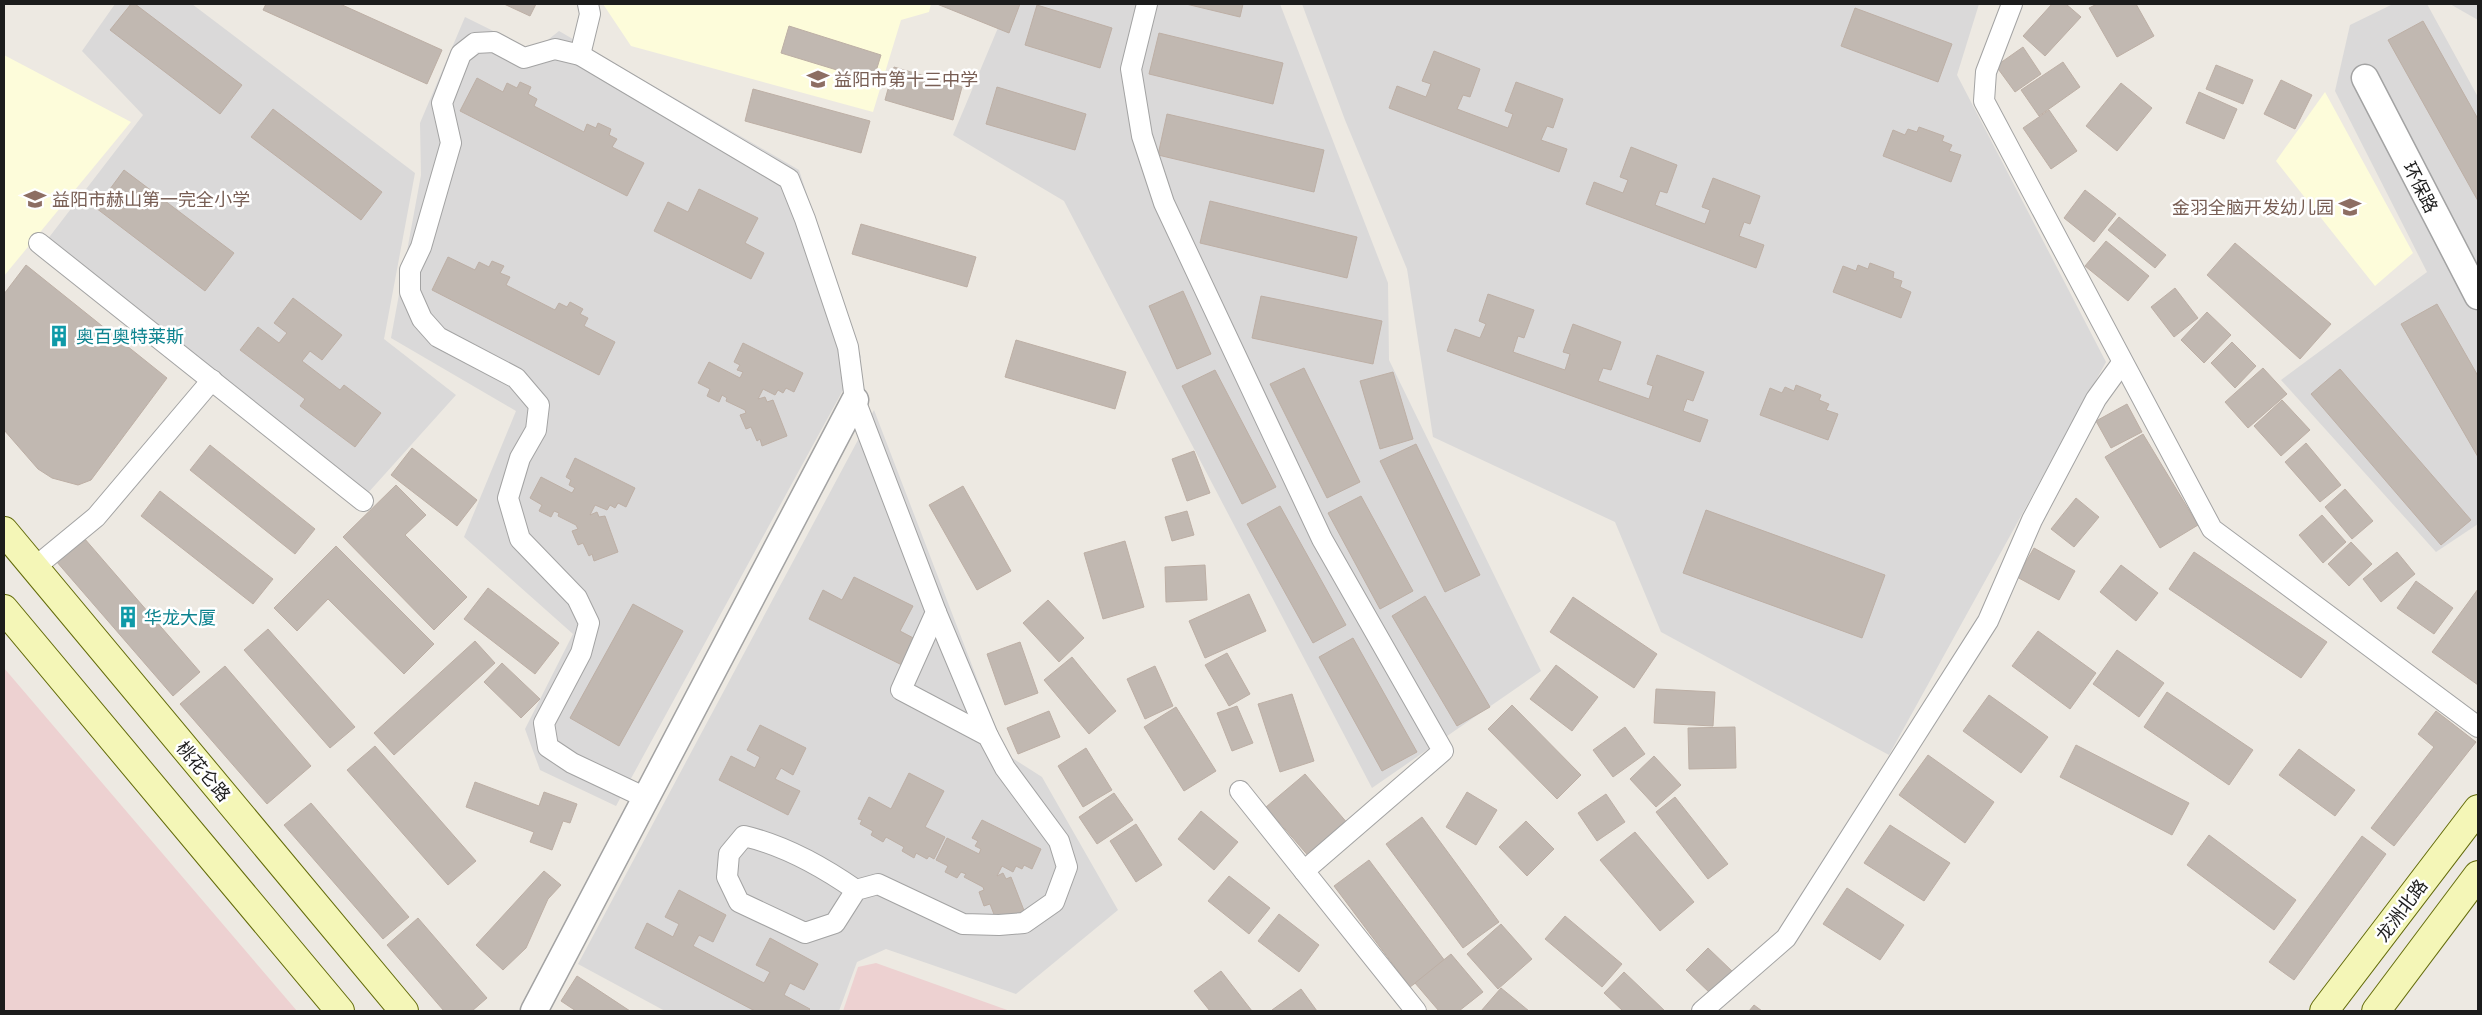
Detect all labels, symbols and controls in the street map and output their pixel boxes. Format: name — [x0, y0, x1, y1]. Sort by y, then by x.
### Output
school or university icon: 益阳市第十三中学 — [805, 66, 831, 92]
place label: 益阳市第十三中学 — [834, 68, 978, 90]
street label: 环保路 — [2399, 158, 2443, 216]
school or university icon: 益阳市赫山第一完全小学 — [22, 186, 48, 212]
place label: 益阳市赫山第一完全小学 — [52, 188, 250, 210]
school or university icon: 金羽全脑开发幼儿园 — [2337, 194, 2363, 220]
place label: 金羽全脑开发幼儿园 — [2172, 196, 2334, 218]
building icon: 奥百奥特莱斯 — [46, 323, 72, 349]
place label: 奥百奥特莱斯 — [76, 325, 184, 347]
building icon: 华龙大厦 — [115, 604, 141, 630]
place label: 华龙大厦 — [144, 606, 216, 628]
street label: 桃花仑路 — [172, 736, 236, 806]
street label: 龙洲北路 — [2371, 875, 2431, 945]

